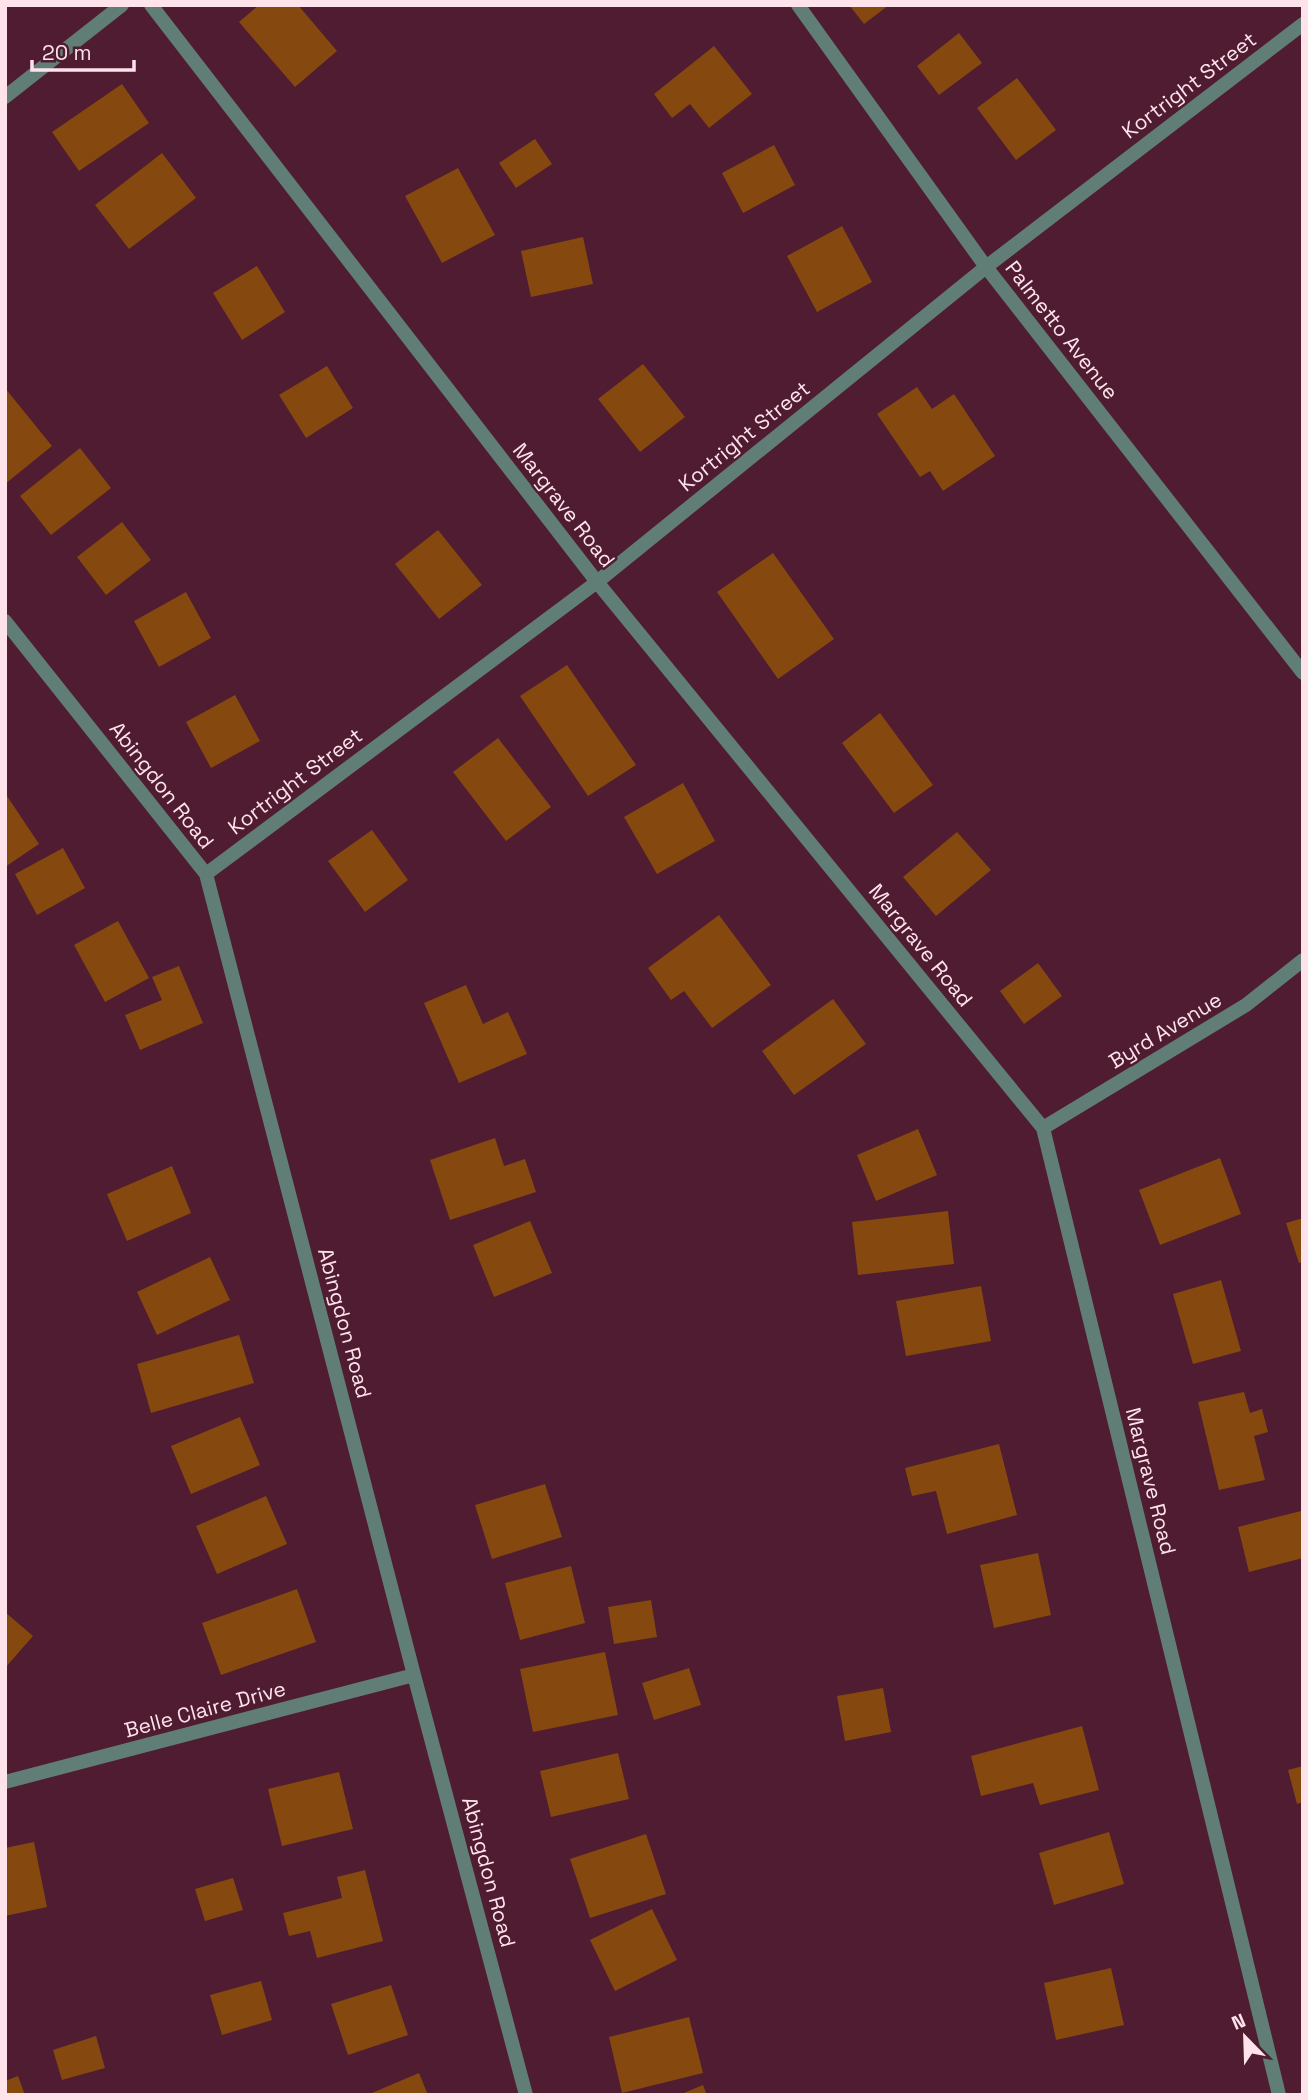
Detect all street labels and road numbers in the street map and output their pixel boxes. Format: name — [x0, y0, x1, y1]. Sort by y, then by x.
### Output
street label: Kortright Street — [1116, 26, 1262, 144]
street label: Palmetto Avenue — [999, 255, 1125, 405]
street label: Kortright Street — [673, 375, 815, 497]
street label: Margrave Road — [507, 437, 621, 573]
street label: Abingdon Road — [104, 716, 220, 854]
street label: Kortright Street — [222, 722, 368, 840]
street label: Margrave Road — [863, 878, 979, 1012]
street label: Byrd Avenue — [1104, 986, 1226, 1074]
street label: Abingdon Road — [312, 1245, 378, 1401]
street label: Margrave Road — [1120, 1405, 1182, 1557]
street label: Belle Claire Drive — [121, 1674, 289, 1744]
street label: Abingdon Road — [456, 1794, 522, 1950]

